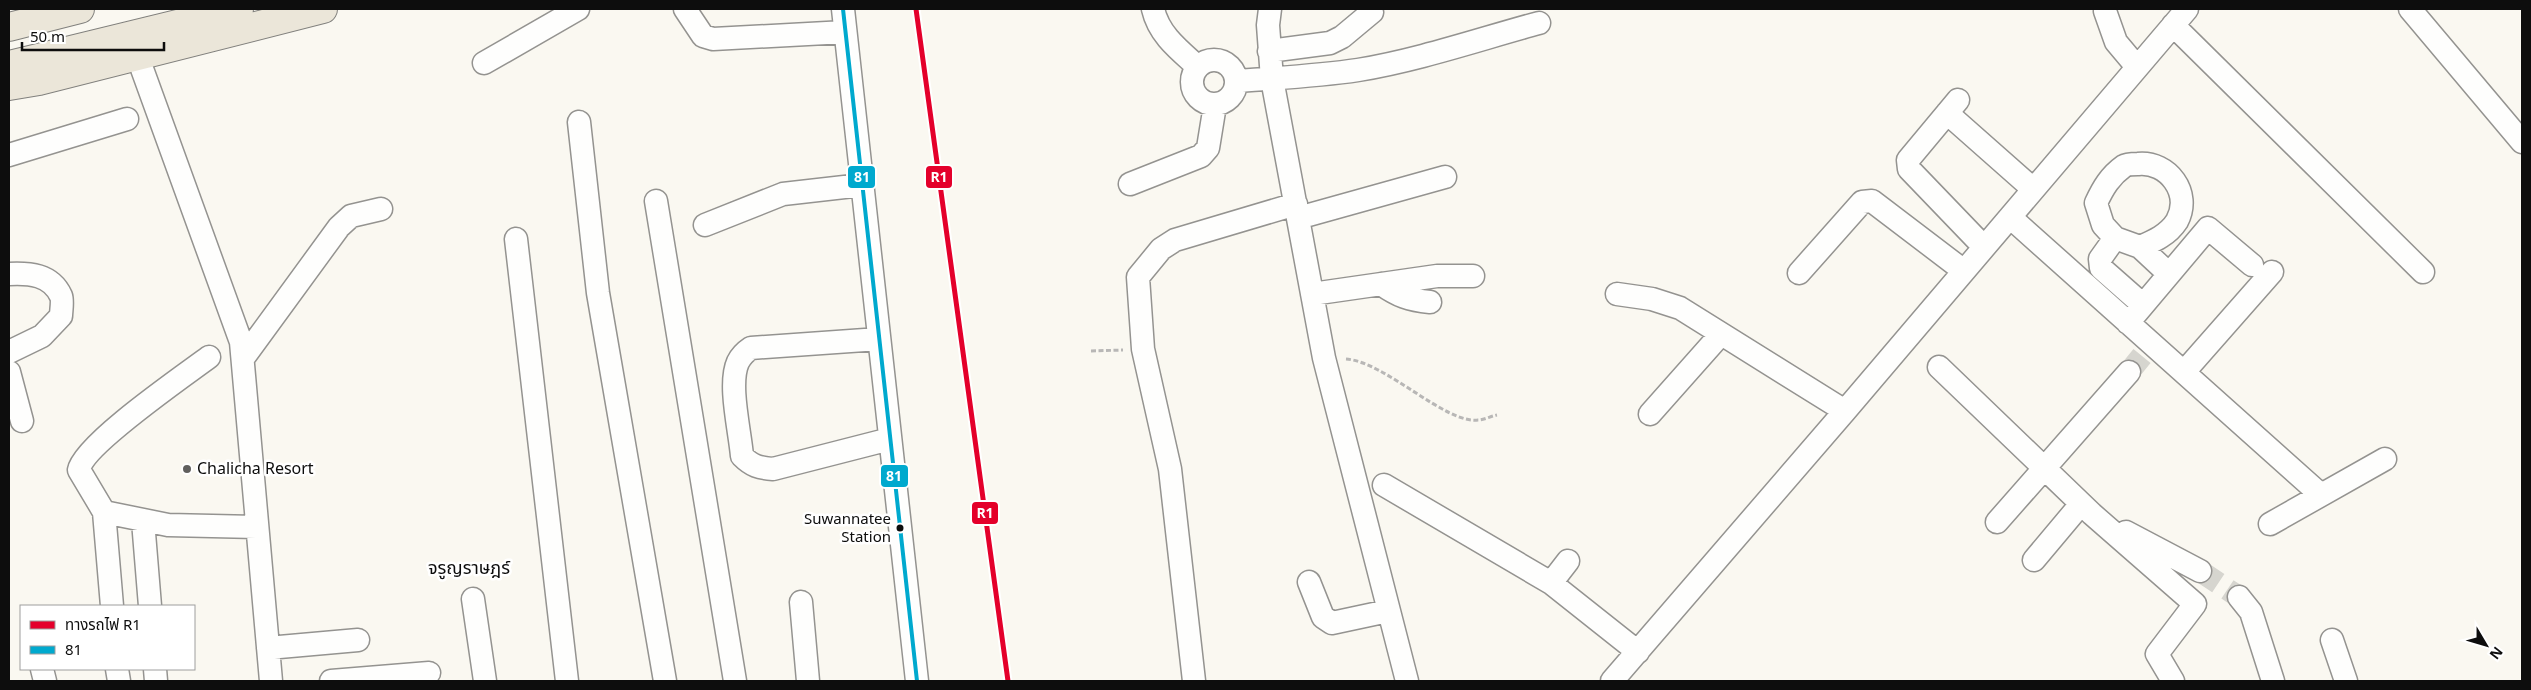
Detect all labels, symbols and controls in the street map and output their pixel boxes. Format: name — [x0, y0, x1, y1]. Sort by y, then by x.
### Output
scale bar — [22, 20, 165, 52]
text: 50 m — [30, 26, 65, 49]
line badge: 81 — [847, 165, 876, 189]
line badge: R1 — [925, 165, 953, 189]
text: 81 — [854, 167, 870, 188]
text: R1 — [930, 167, 948, 188]
place label: Chalicha Resort — [197, 457, 314, 481]
marker: Chalicha Resort — [181, 463, 193, 475]
line badge: 81 — [880, 464, 909, 488]
text: 81 — [886, 466, 902, 487]
line badge: R1 — [971, 501, 999, 525]
text: R1 — [976, 503, 994, 524]
place label: Suwannatee Station — [804, 508, 891, 549]
marker: Suwannatee Station — [895, 523, 905, 533]
district label: จรูญราษฎร์ — [428, 555, 511, 582]
legend — [20, 605, 195, 670]
text: ทางรถไฟ R1 — [65, 614, 141, 637]
north arrow — [2461, 620, 2511, 670]
text: 81 — [65, 639, 82, 662]
text: N — [2484, 642, 2508, 664]

